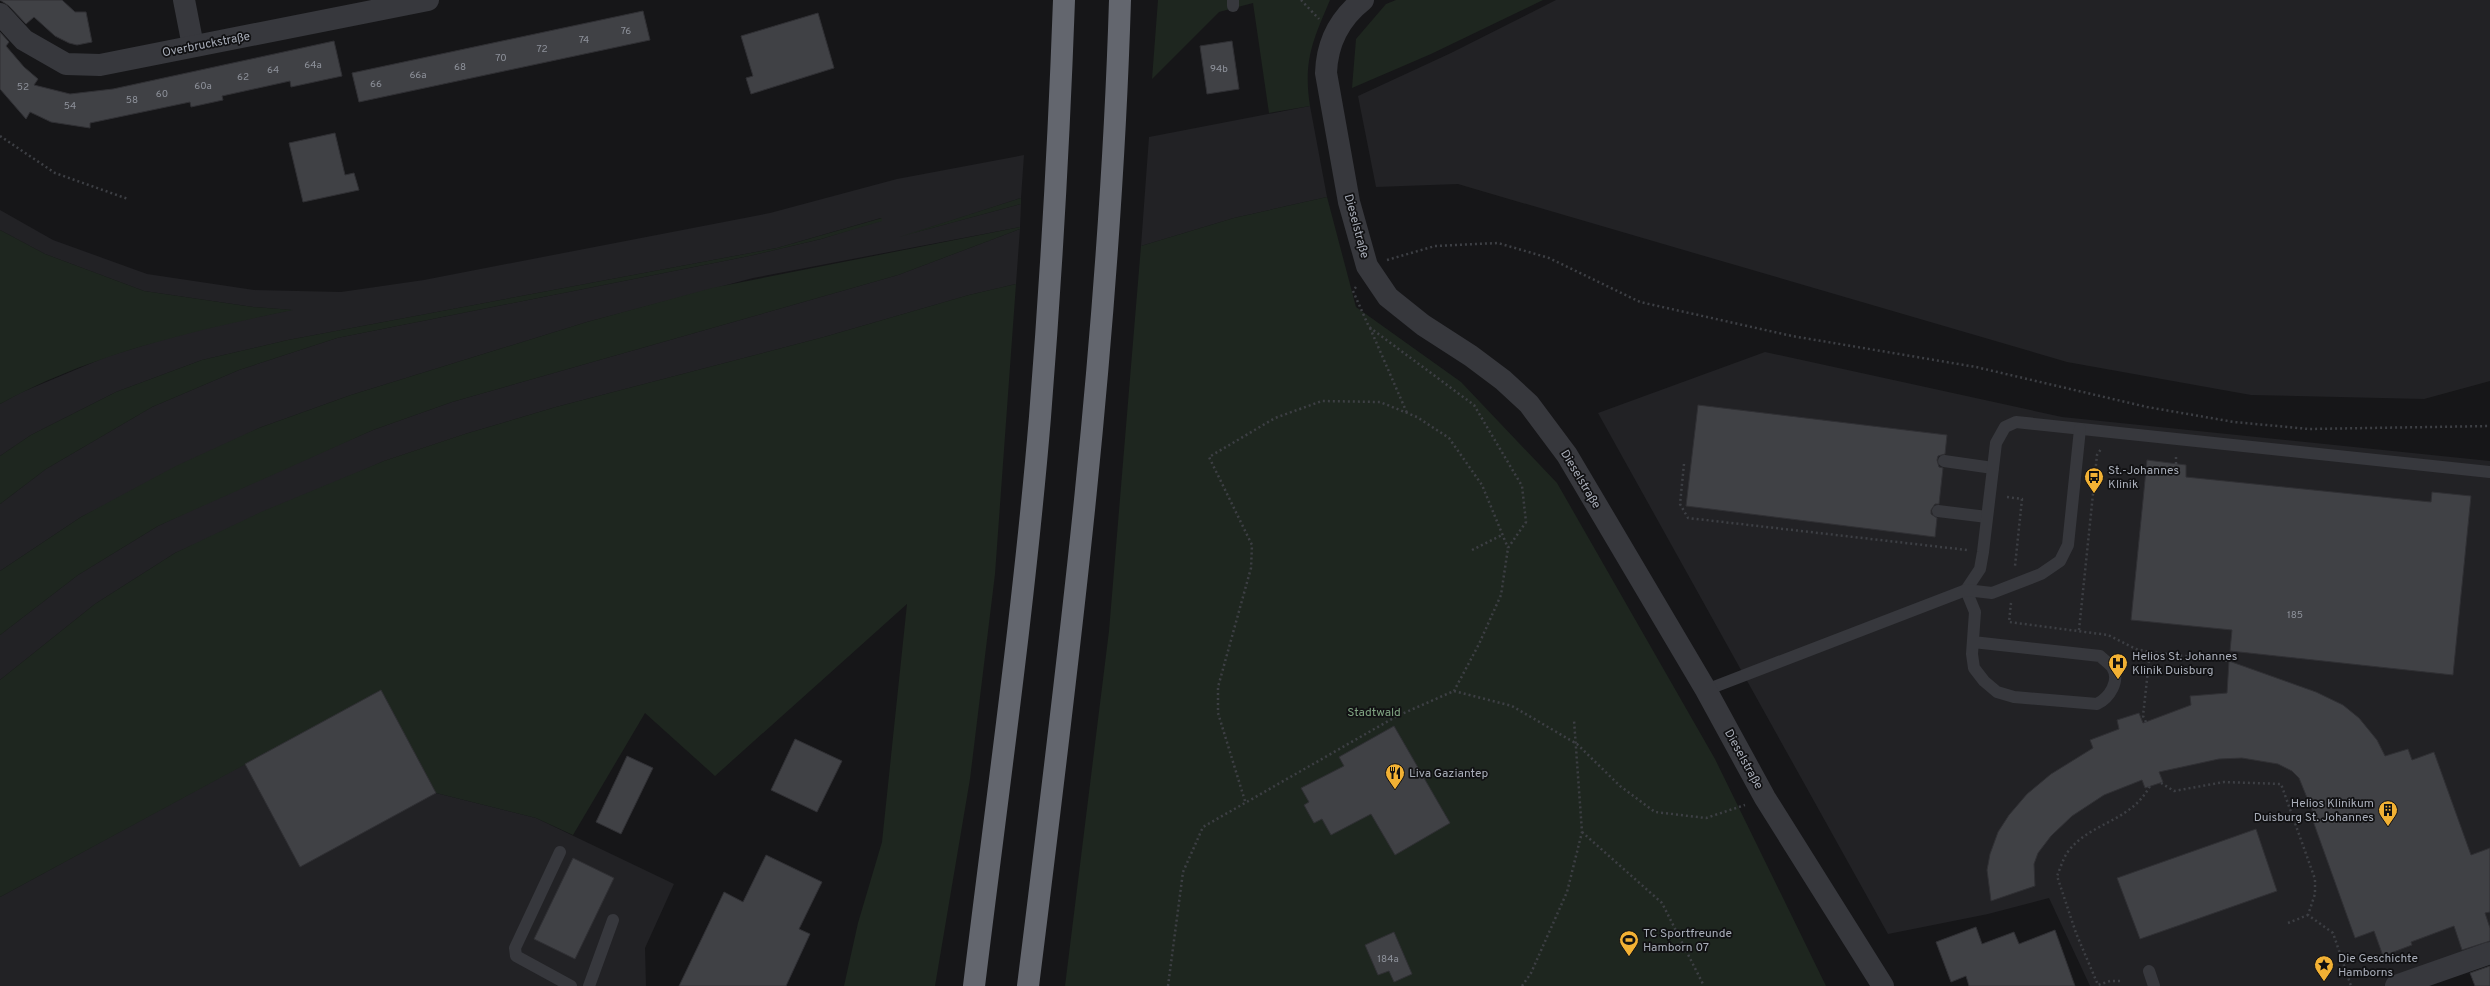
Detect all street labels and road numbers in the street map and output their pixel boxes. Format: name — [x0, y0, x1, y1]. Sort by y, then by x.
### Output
street label: Overbruckstraße — [161, 29, 252, 61]
street label: Dieselstraße — [1340, 192, 1372, 260]
street label: Dieselstraße — [1556, 447, 1604, 512]
street label: Dieselstraße — [1720, 727, 1766, 792]

